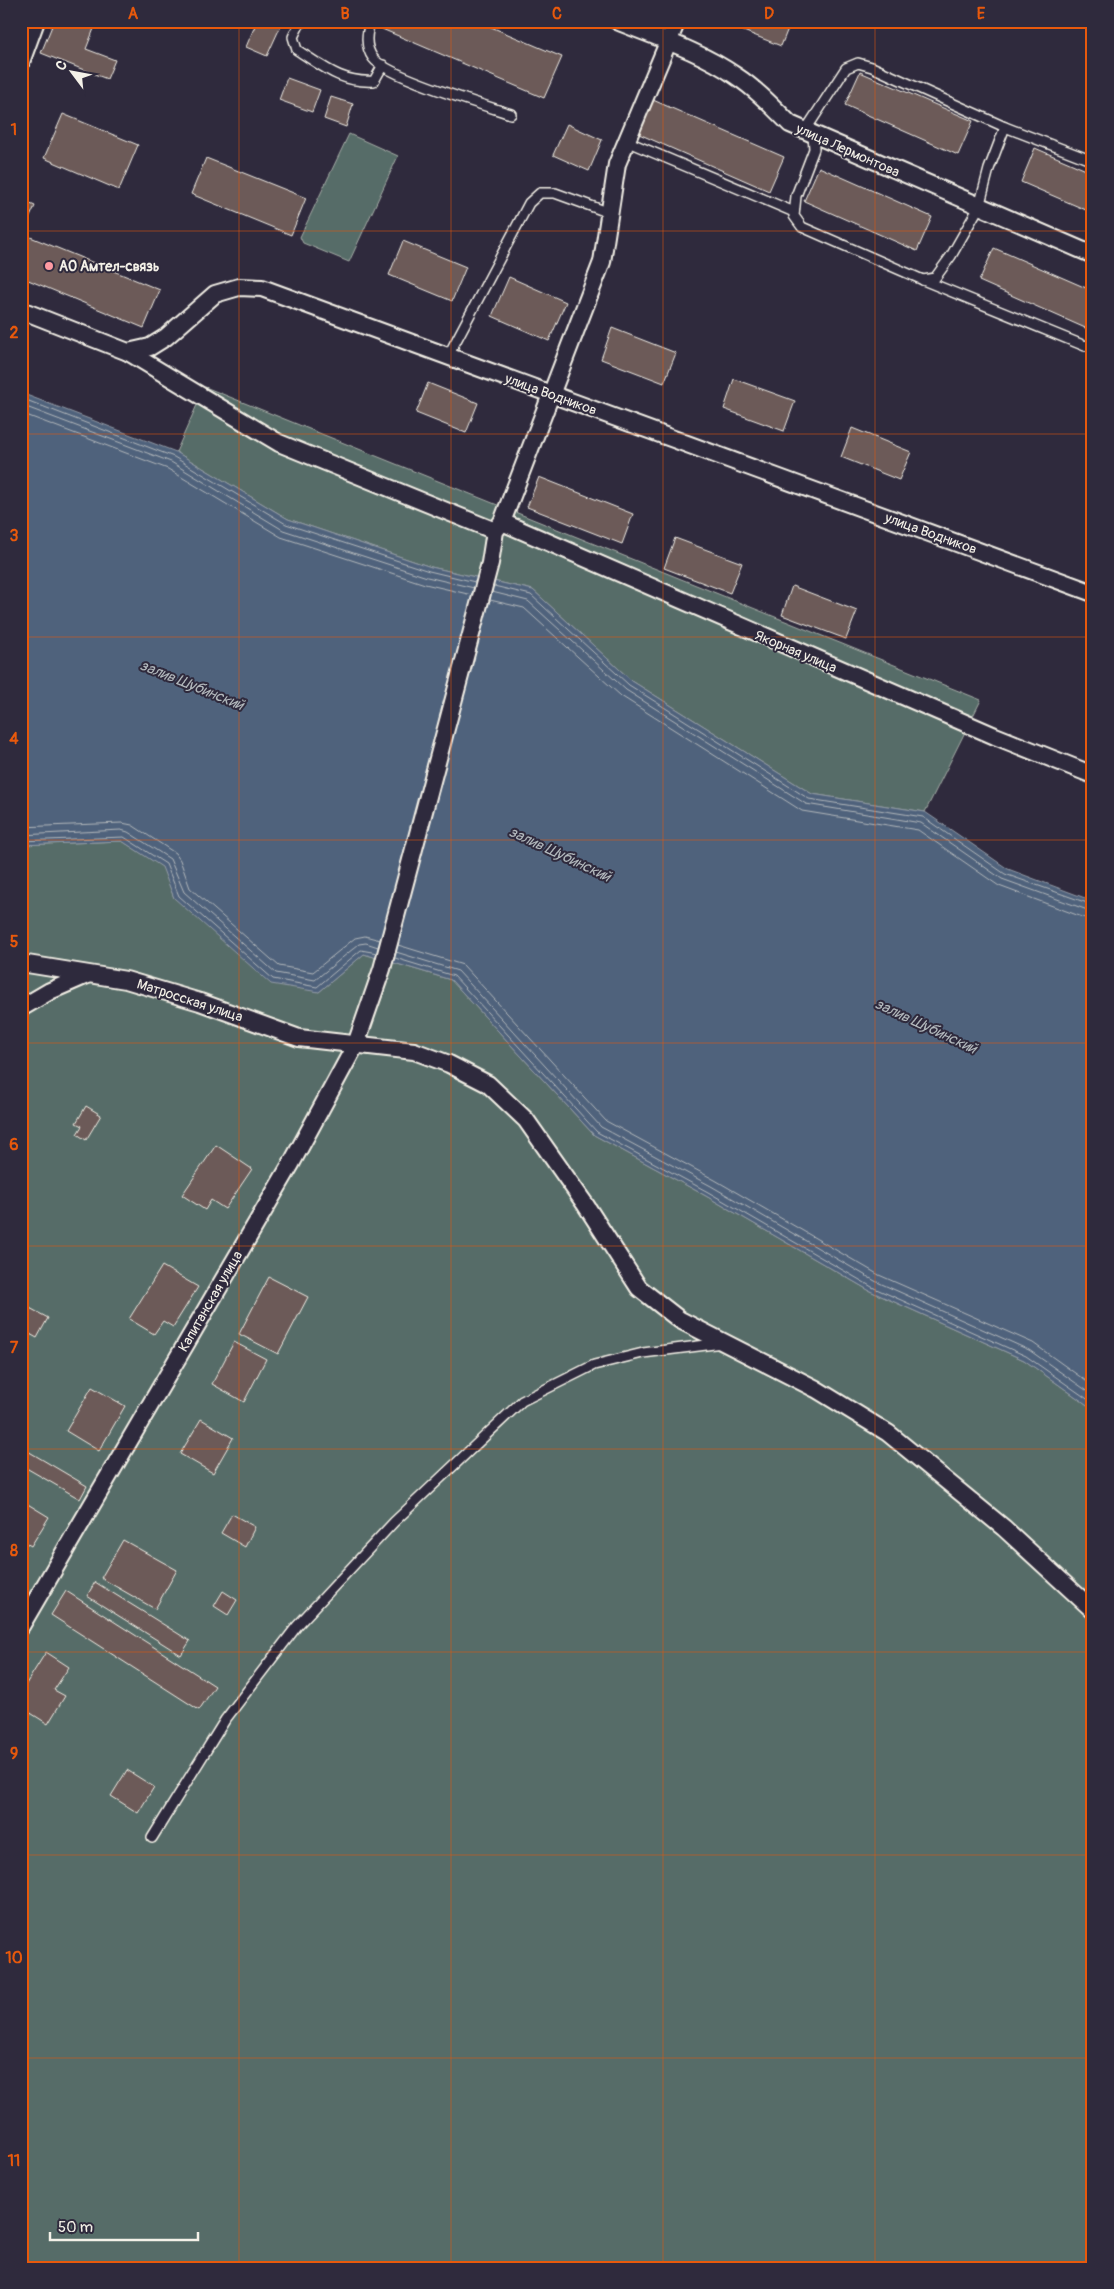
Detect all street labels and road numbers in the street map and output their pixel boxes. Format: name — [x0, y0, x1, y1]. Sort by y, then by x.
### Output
street label: улица Лермонтова — [793, 120, 902, 181]
street label: улица Водников — [502, 370, 599, 419]
street label: улица Водников — [882, 509, 979, 558]
street label: Якорная улица — [752, 627, 839, 676]
street label: Матросская улица — [135, 975, 245, 1026]
street label: Капитанская улица — [175, 1248, 246, 1355]

